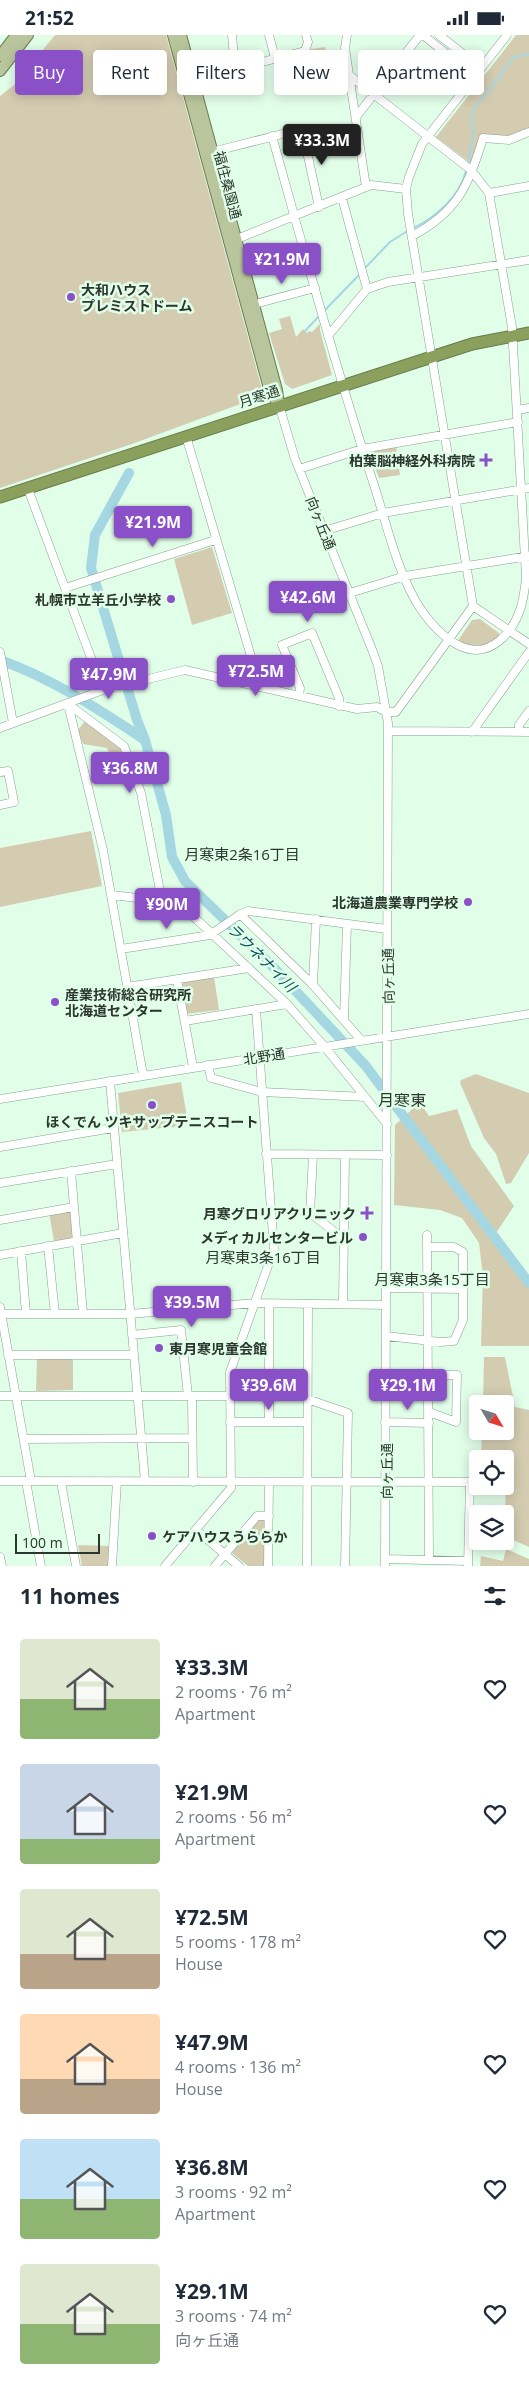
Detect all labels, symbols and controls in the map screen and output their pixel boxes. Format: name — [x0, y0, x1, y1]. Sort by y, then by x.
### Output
text: 21:52 — [25, 5, 74, 31]
chip: Buy — [15, 50, 83, 95]
chip: Rent — [93, 50, 167, 95]
chip: Filters — [177, 50, 264, 95]
chip: New — [274, 50, 348, 95]
chip: Apartment — [358, 50, 484, 95]
pin: ¥33.3M — [281, 123, 363, 166]
text: ¥33.3M — [294, 129, 350, 151]
street label: 福住桑園通 — [210, 149, 246, 221]
pin: ¥21.9M — [241, 243, 323, 285]
text: ¥21.9M — [254, 248, 310, 270]
place label: 大和ハウス プレミストドーム — [81, 280, 193, 315]
marker: 大和ハウス プレミストドーム — [65, 291, 77, 303]
street label: 月寒通 — [236, 380, 282, 412]
place label: 柏葉脳神経外科病院 — [349, 451, 475, 470]
marker: 柏葉脳神経外科病院 — [479, 453, 493, 467]
street label: 向ヶ丘通 — [302, 493, 340, 553]
pin: ¥21.9M — [112, 505, 194, 548]
text: ¥21.9M — [125, 511, 181, 533]
pin: ¥42.6M — [267, 581, 349, 623]
text: ¥42.6M — [280, 586, 336, 608]
place label: 札幌市立羊丘小学校 — [35, 590, 161, 609]
marker: 札幌市立羊丘小学校 — [165, 593, 177, 605]
pin: ¥72.5M — [215, 655, 297, 697]
pin: ¥47.9M — [68, 657, 150, 700]
text: ¥72.5M — [228, 660, 284, 682]
text: ¥47.9M — [81, 663, 137, 685]
pin: ¥36.8M — [89, 751, 171, 794]
text: ¥36.8M — [102, 757, 158, 779]
district label: 月寒東2条16丁目 — [184, 844, 300, 864]
pin: ¥90M — [137, 887, 197, 930]
text: ¥90M — [146, 893, 188, 915]
place label: 北海道農業専門学校 — [332, 893, 458, 912]
marker: 北海道農業専門学校 — [462, 896, 474, 908]
water label: ラウネナイ川 — [223, 918, 302, 997]
street label: 向ヶ丘通 — [378, 948, 398, 1004]
place label: 産業技術総合研究所 北海道センター — [65, 985, 191, 1020]
marker: 産業技術総合研究所 北海道センター — [49, 996, 61, 1008]
street label: 北野通 — [242, 1043, 286, 1069]
district label: 月寒東 — [378, 1089, 426, 1111]
marker: ほくでん ツキサップテニスコート — [146, 1099, 158, 1111]
place label: ほくでん ツキサップテニスコート — [45, 1112, 259, 1131]
place label: 月寒グロリアクリニック — [203, 1204, 356, 1223]
marker: 月寒グロリアクリニック — [360, 1206, 374, 1220]
place label: メディカルセンタービル — [200, 1228, 353, 1247]
marker: メディカルセンタービル — [357, 1231, 369, 1243]
district label: 月寒東3条16丁目 — [205, 1247, 321, 1267]
district label: 月寒東3条15丁目 — [374, 1269, 490, 1289]
pin: ¥39.5M — [151, 1285, 233, 1328]
text: ¥39.5M — [164, 1291, 220, 1313]
place label: 東月寒児童会館 — [169, 1339, 267, 1358]
marker: 東月寒児童会館 — [153, 1342, 165, 1354]
pin: ¥39.6M — [228, 1369, 310, 1411]
pin: ¥29.1M — [367, 1369, 449, 1411]
text: ¥39.6M — [241, 1374, 297, 1396]
text: ¥29.1M — [380, 1374, 436, 1396]
north arrow — [469, 1395, 514, 1440]
map controls — [469, 1395, 514, 1550]
street label: 向ヶ丘通 — [377, 1443, 396, 1499]
button: locate — [469, 1450, 514, 1495]
button: layers — [469, 1505, 514, 1550]
place label: ケアハウスうららか — [162, 1527, 287, 1546]
marker: ケアハウスうららか — [146, 1530, 158, 1542]
scale bar — [15, 1531, 100, 1554]
text: 100 m — [22, 1533, 63, 1552]
text: 11 homes — [20, 1582, 120, 1610]
icon: filters — [481, 1582, 509, 1610]
text: ¥33.3M — [175, 1653, 249, 1681]
icon: home — [60, 1659, 120, 1719]
icon: heart — [481, 1675, 509, 1703]
text: 2 rooms · 76 m² — [175, 1681, 292, 1703]
text: Apartment — [175, 1703, 255, 1725]
text: ¥21.9M — [175, 1778, 249, 1806]
icon: home — [60, 1784, 120, 1844]
icon: heart — [481, 1800, 509, 1828]
text: 2 rooms · 56 m² — [175, 1806, 292, 1828]
text: Apartment — [175, 1828, 255, 1850]
text: ¥72.5M — [175, 1903, 249, 1931]
icon: home — [60, 1909, 120, 1969]
icon: heart — [481, 1925, 509, 1953]
text: 5 rooms · 178 m² — [175, 1931, 301, 1953]
text: House — [175, 1953, 223, 1975]
text: ¥47.9M — [175, 2028, 249, 2056]
icon: home — [60, 2034, 120, 2094]
icon: heart — [481, 2050, 509, 2078]
text: 4 rooms · 136 m² — [175, 2056, 301, 2078]
text: House — [175, 2078, 223, 2100]
text: ¥36.8M — [175, 2153, 249, 2181]
icon: home — [60, 2159, 120, 2219]
icon: heart — [481, 2175, 509, 2203]
text: 3 rooms · 92 m² — [175, 2181, 292, 2203]
text: Apartment — [175, 2203, 255, 2225]
text: ¥29.1M — [175, 2277, 249, 2305]
icon: home — [60, 2284, 120, 2344]
icon: heart — [481, 2300, 509, 2328]
text: 3 rooms · 74 m² — [175, 2305, 292, 2327]
text: 向ヶ丘通 — [175, 2329, 239, 2351]

